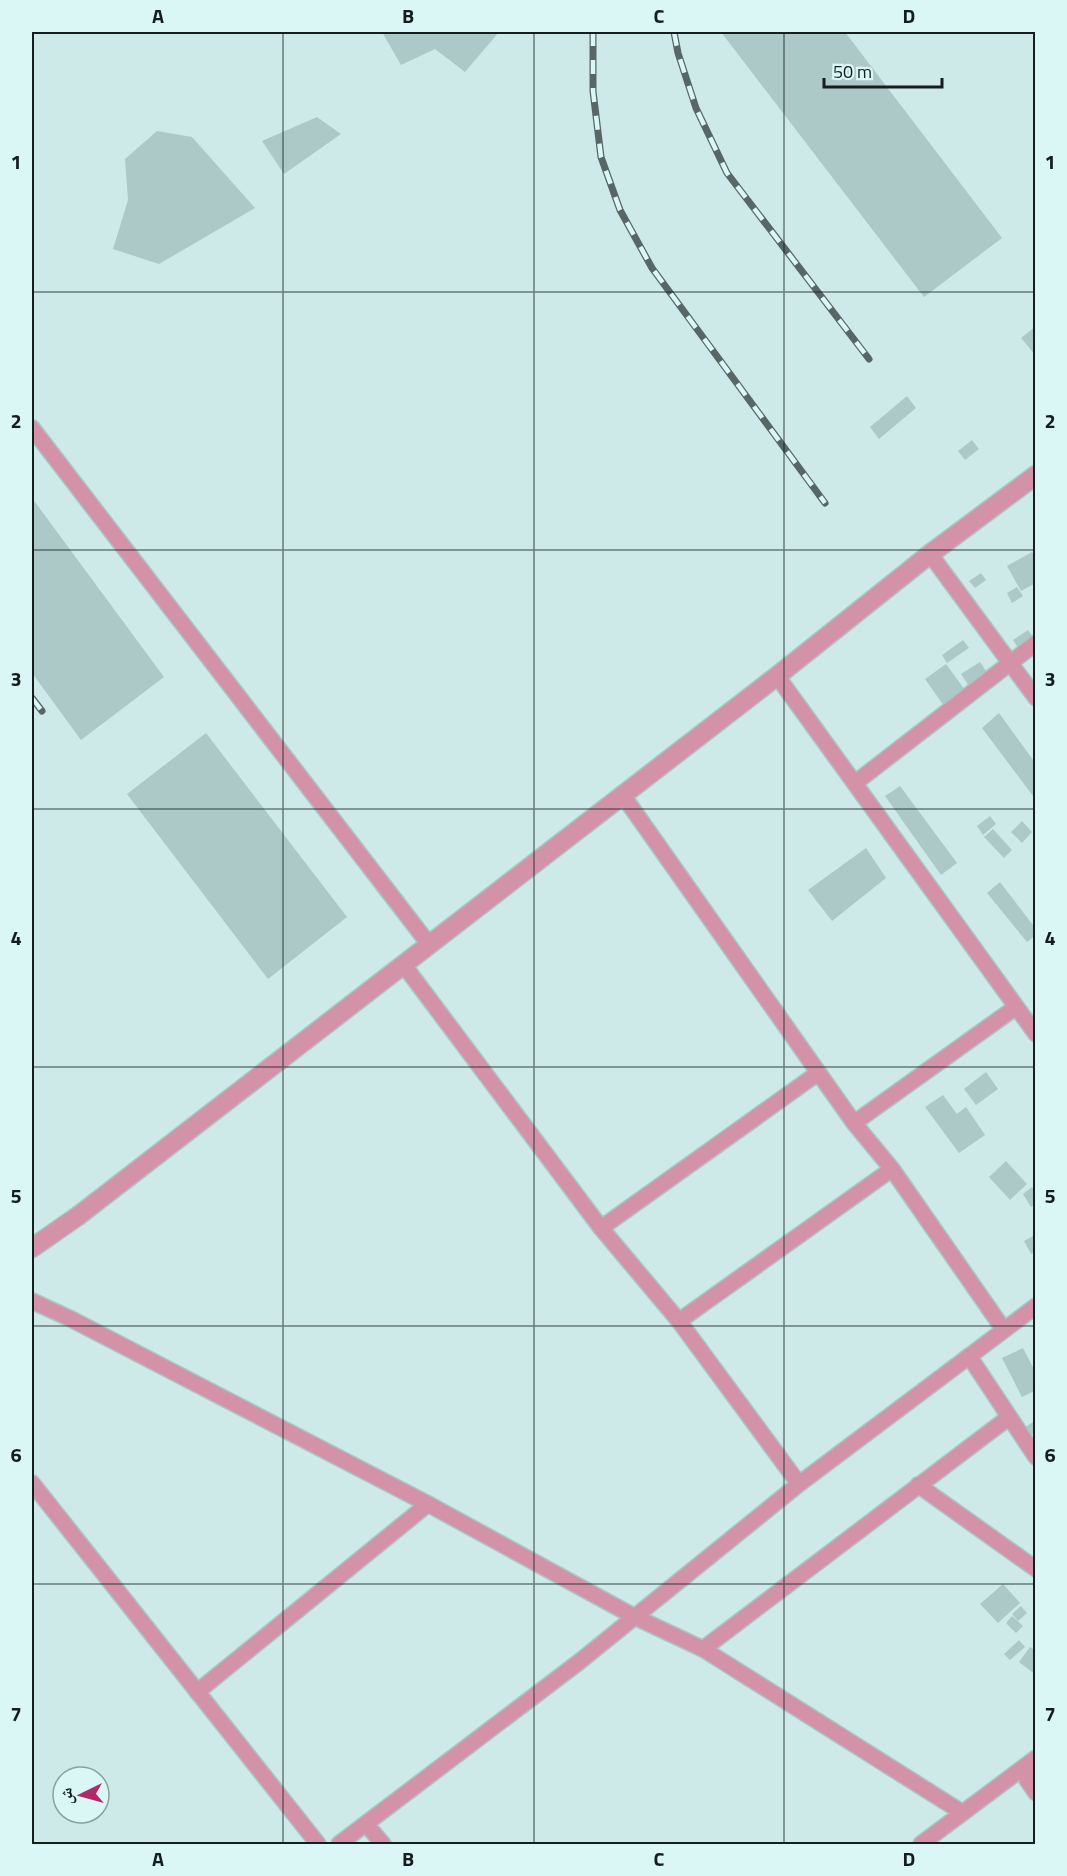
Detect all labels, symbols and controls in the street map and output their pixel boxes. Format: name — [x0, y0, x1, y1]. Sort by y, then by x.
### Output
text: A — [152, 0, 164, 31]
text: B — [402, 0, 414, 31]
text: C — [654, 0, 665, 31]
text: D — [903, 0, 915, 31]
scale bar — [824, 51, 942, 89]
text: 50 m — [833, 58, 872, 85]
text: 1 — [10, 146, 22, 177]
text: 1 — [1044, 146, 1056, 177]
text: 2 — [10, 405, 22, 436]
text: 2 — [1044, 405, 1056, 436]
text: 3 — [10, 663, 22, 694]
text: 3 — [1044, 663, 1056, 694]
text: 4 — [10, 922, 22, 953]
text: 4 — [1044, 922, 1056, 953]
text: 5 — [10, 1180, 22, 1211]
text: 5 — [1044, 1180, 1056, 1211]
text: 6 — [10, 1439, 22, 1470]
text: 6 — [1044, 1439, 1056, 1470]
text: 7 — [10, 1698, 22, 1729]
text: 7 — [1044, 1698, 1056, 1729]
north arrow — [51, 1765, 111, 1825]
text: ش — [53, 1787, 79, 1806]
text: A — [152, 1843, 164, 1874]
text: B — [402, 1843, 414, 1874]
text: C — [654, 1843, 665, 1874]
text: D — [903, 1843, 915, 1874]

